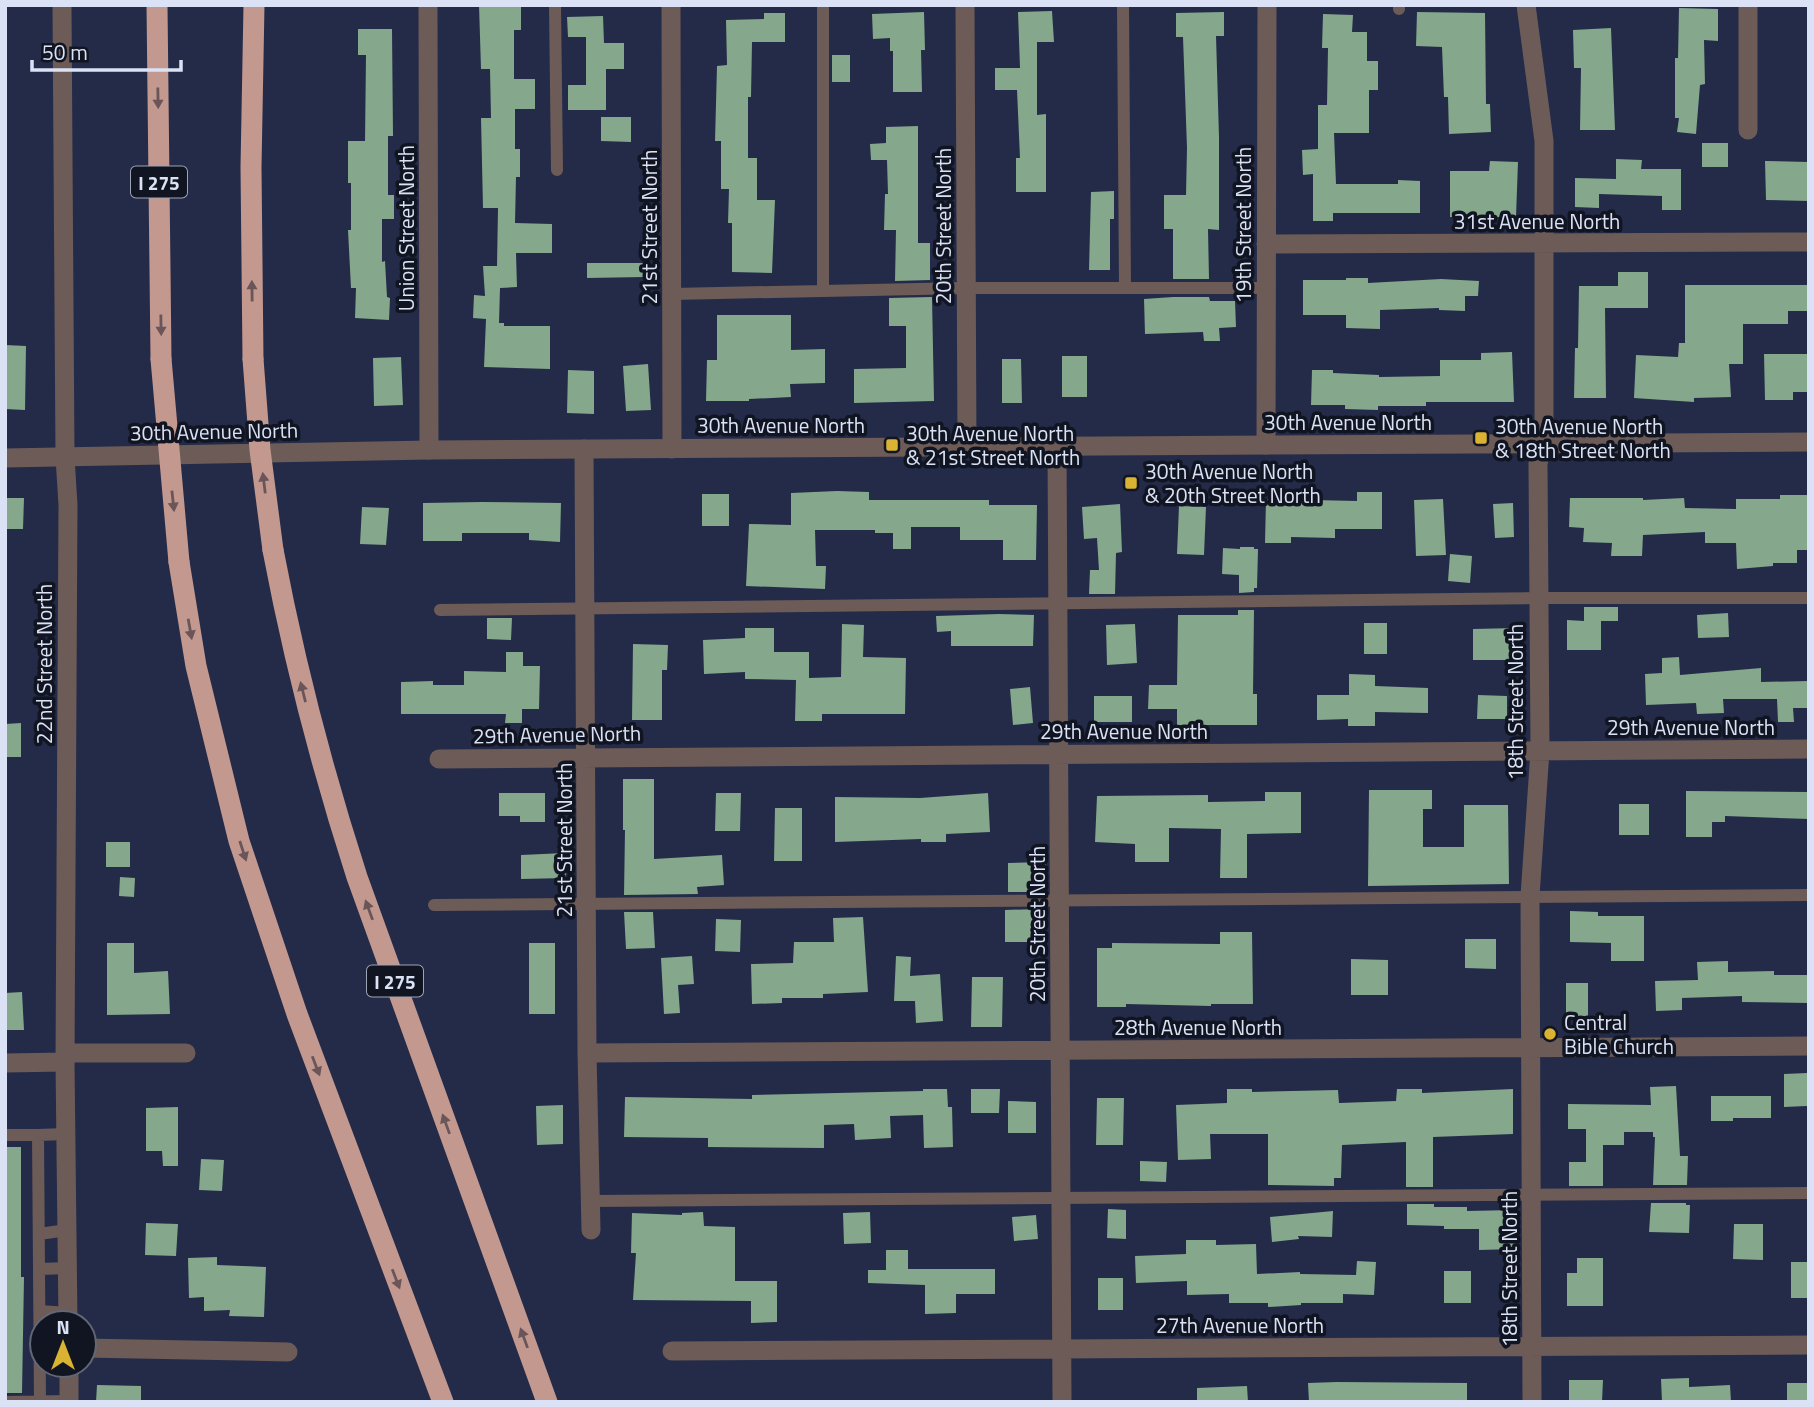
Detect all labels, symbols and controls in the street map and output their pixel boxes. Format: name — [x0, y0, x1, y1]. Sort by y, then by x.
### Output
scale bar — [32, 28, 180, 72]
text: 50 m — [42, 36, 88, 68]
one-way arrow — [152, 87, 164, 109]
street label: Union Street North — [390, 145, 422, 311]
street label: 19th Street North — [1227, 147, 1259, 303]
street label: 20th Street North — [927, 148, 959, 304]
street label: 21st Street North — [633, 149, 665, 305]
road number: I 275 — [131, 166, 187, 198]
street label: 31st Avenue North — [1454, 205, 1620, 237]
one-way arrow — [247, 279, 258, 301]
one-way arrow — [155, 315, 167, 337]
street label: 30th Avenue North — [1264, 406, 1432, 438]
street label: 30th Avenue North — [697, 409, 865, 441]
place label: 30th Avenue North & 18th Street North — [1495, 410, 1671, 466]
street label: 30th Avenue North — [130, 414, 298, 448]
place label: 30th Avenue North & 21st Street North — [906, 417, 1080, 473]
marker: 30th Avenue North & 18th Street North — [1473, 430, 1489, 446]
marker: 30th Avenue North & 21st Street North — [884, 437, 900, 453]
place label: 30th Avenue North & 20th Street North — [1145, 455, 1321, 511]
one-way arrow — [259, 472, 270, 494]
marker: 30th Avenue North & 20th Street North — [1123, 475, 1139, 491]
one-way arrow — [167, 490, 178, 512]
street label: 22nd Street North — [28, 584, 60, 744]
one-way arrow — [185, 618, 196, 640]
street label: 18th Street North — [1499, 624, 1531, 780]
one-way arrow — [297, 681, 308, 703]
street label: 29th Avenue North — [1607, 711, 1775, 743]
street label: 29th Avenue North — [1040, 715, 1208, 747]
street label: 29th Avenue North — [473, 717, 641, 751]
street label: 21st Street North — [548, 762, 580, 918]
one-way arrow — [238, 840, 249, 861]
street label: 20th Street North — [1021, 846, 1053, 1002]
one-way arrow — [363, 899, 374, 920]
road number: I 275 — [367, 965, 423, 996]
place label: Central Bible Church — [1564, 1006, 1674, 1062]
street label: 28th Avenue North — [1114, 1011, 1282, 1043]
marker: Central Bible Church — [1542, 1026, 1558, 1042]
one-way arrow — [311, 1055, 322, 1076]
one-way arrow — [441, 1113, 452, 1134]
street label: 18th Street North — [1493, 1191, 1525, 1347]
one-way arrow — [391, 1268, 402, 1289]
north arrow — [28, 1309, 98, 1379]
street label: 27th Avenue North — [1156, 1309, 1324, 1341]
text: N — [56, 1312, 70, 1341]
one-way arrow — [518, 1327, 529, 1348]

